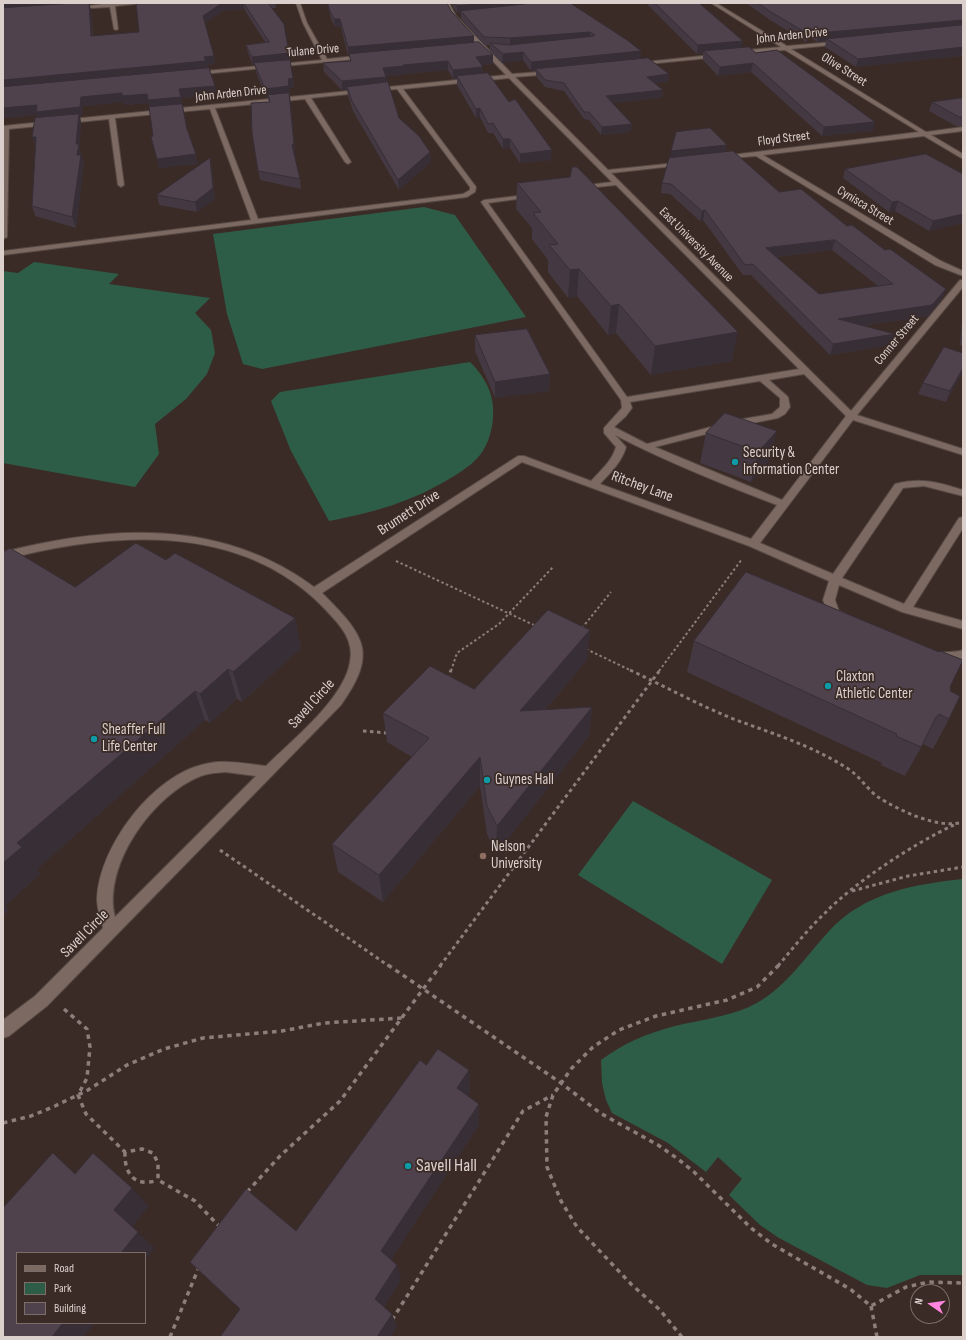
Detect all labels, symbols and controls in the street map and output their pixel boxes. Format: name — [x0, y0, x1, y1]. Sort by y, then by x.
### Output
street label: John Arden Drive — [756, 25, 828, 47]
street label: Tulane Drive — [286, 41, 340, 61]
street label: Olive Street — [818, 50, 870, 90]
street label: John Arden Drive — [195, 83, 267, 105]
street label: Floyd Street — [757, 128, 811, 150]
street label: Cynisca Street — [834, 183, 896, 229]
street label: East University Avenue — [656, 205, 736, 285]
street label: Conner Street — [871, 312, 923, 368]
place label: Security & Information Center — [743, 444, 839, 479]
marker: Security & Information Center — [730, 457, 740, 467]
street label: Ritchey Lane — [609, 468, 675, 506]
street label: Brumett Drive — [375, 486, 443, 540]
place label: Claxton Athletic Center — [836, 668, 912, 703]
street label: Savell Circle — [285, 675, 339, 733]
marker: Claxton Athletic Center — [823, 681, 833, 691]
place label: Sheaffer Full Life Center — [102, 721, 165, 756]
marker: Sheaffer Full Life Center — [89, 734, 99, 744]
place label: Guynes Hall — [495, 771, 554, 789]
marker: Guynes Hall — [482, 775, 492, 785]
place label: Nelson University — [491, 838, 542, 873]
marker: Nelson University — [478, 851, 488, 861]
street label: Savell Circle — [57, 906, 113, 962]
place label: Savell Hall — [416, 1155, 477, 1177]
marker: Savell Hall — [403, 1161, 413, 1171]
legend — [16, 1252, 146, 1324]
text: Road — [54, 1261, 74, 1276]
text: Park — [54, 1281, 72, 1296]
north arrow — [910, 1284, 950, 1324]
text: N — [912, 1297, 926, 1306]
text: Building — [54, 1301, 86, 1316]

